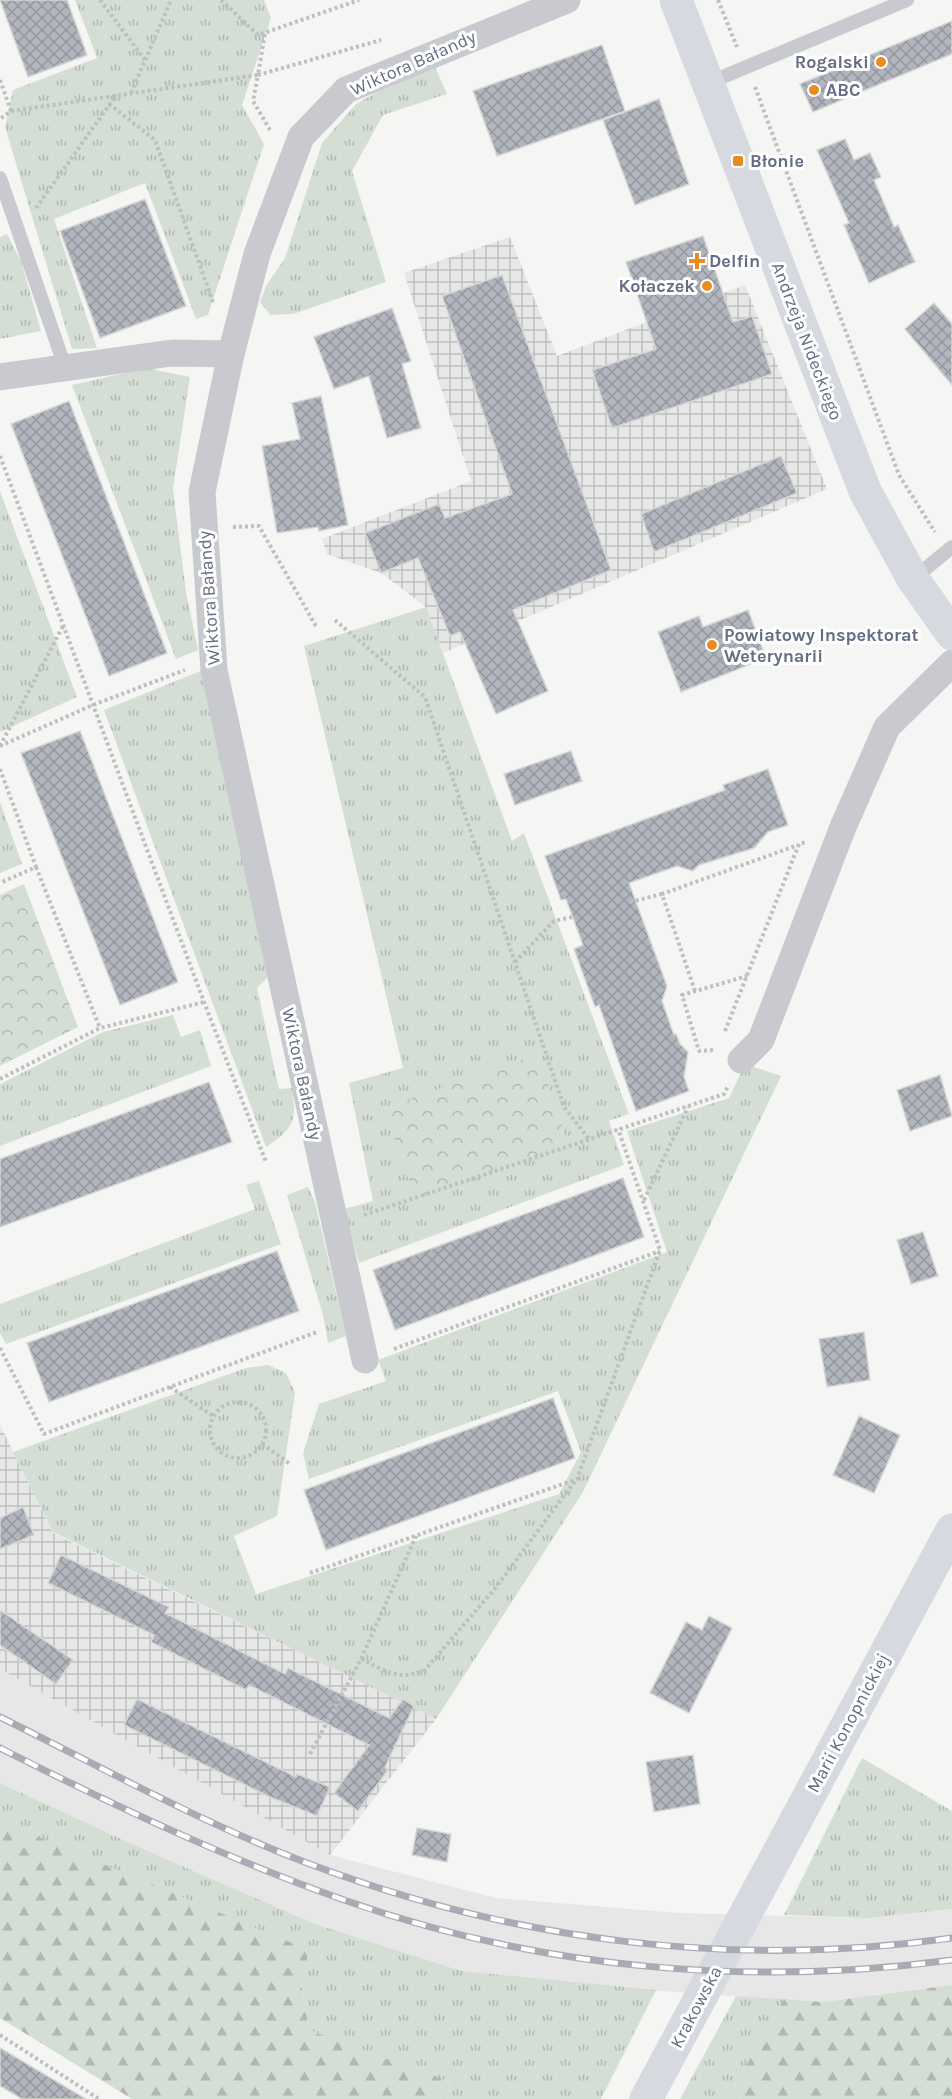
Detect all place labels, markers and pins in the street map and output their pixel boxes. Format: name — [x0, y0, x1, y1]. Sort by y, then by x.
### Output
place label: Rogalski — [795, 51, 869, 73]
marker: Rogalski — [874, 55, 888, 69]
place label: ABC — [826, 79, 860, 101]
marker: ABC — [807, 83, 821, 97]
place label: Błonie — [750, 150, 804, 172]
marker: Błonie — [731, 154, 745, 168]
place label: Delfin — [709, 250, 760, 272]
marker: Delfin — [690, 254, 704, 268]
place label: Kołaczek — [618, 275, 695, 297]
marker: Kołaczek — [700, 279, 714, 293]
place label: Powiatowy Inspektorat Weterynarii — [724, 624, 919, 667]
marker: Powiatowy Inspektorat Weterynarii — [705, 638, 719, 652]

